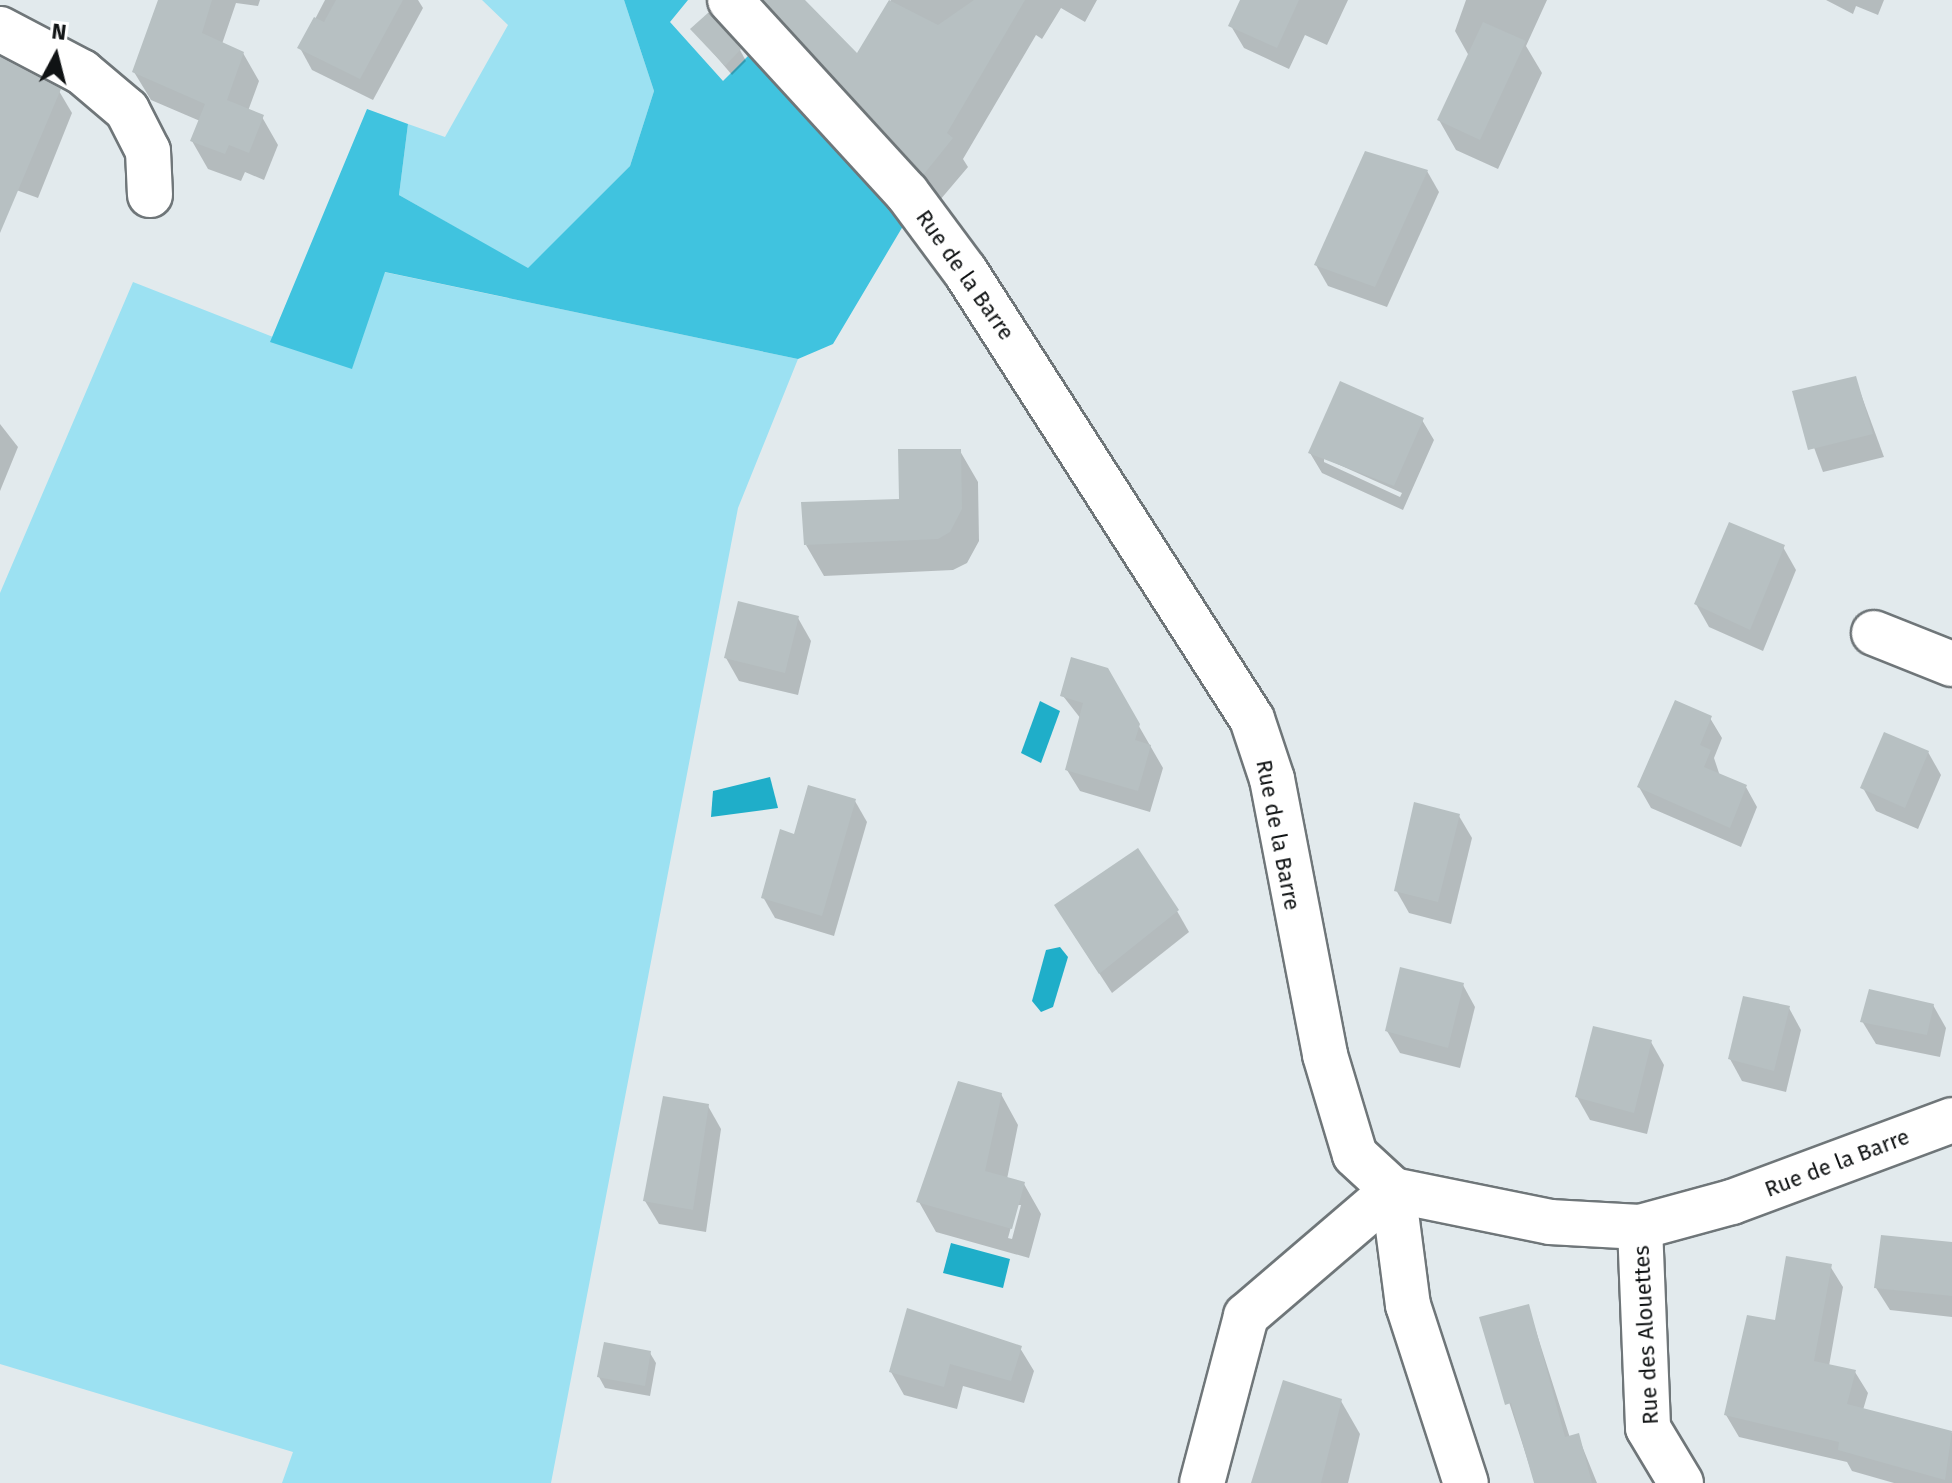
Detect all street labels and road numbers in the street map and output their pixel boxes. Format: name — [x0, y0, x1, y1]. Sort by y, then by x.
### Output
street label: Rue de la Barre — [910, 205, 1020, 345]
street label: Rue de la Barre — [1250, 758, 1306, 912]
street label: Rue de la Barre — [1761, 1123, 1913, 1203]
street label: Rue des Alouettes — [1628, 1245, 1664, 1425]

